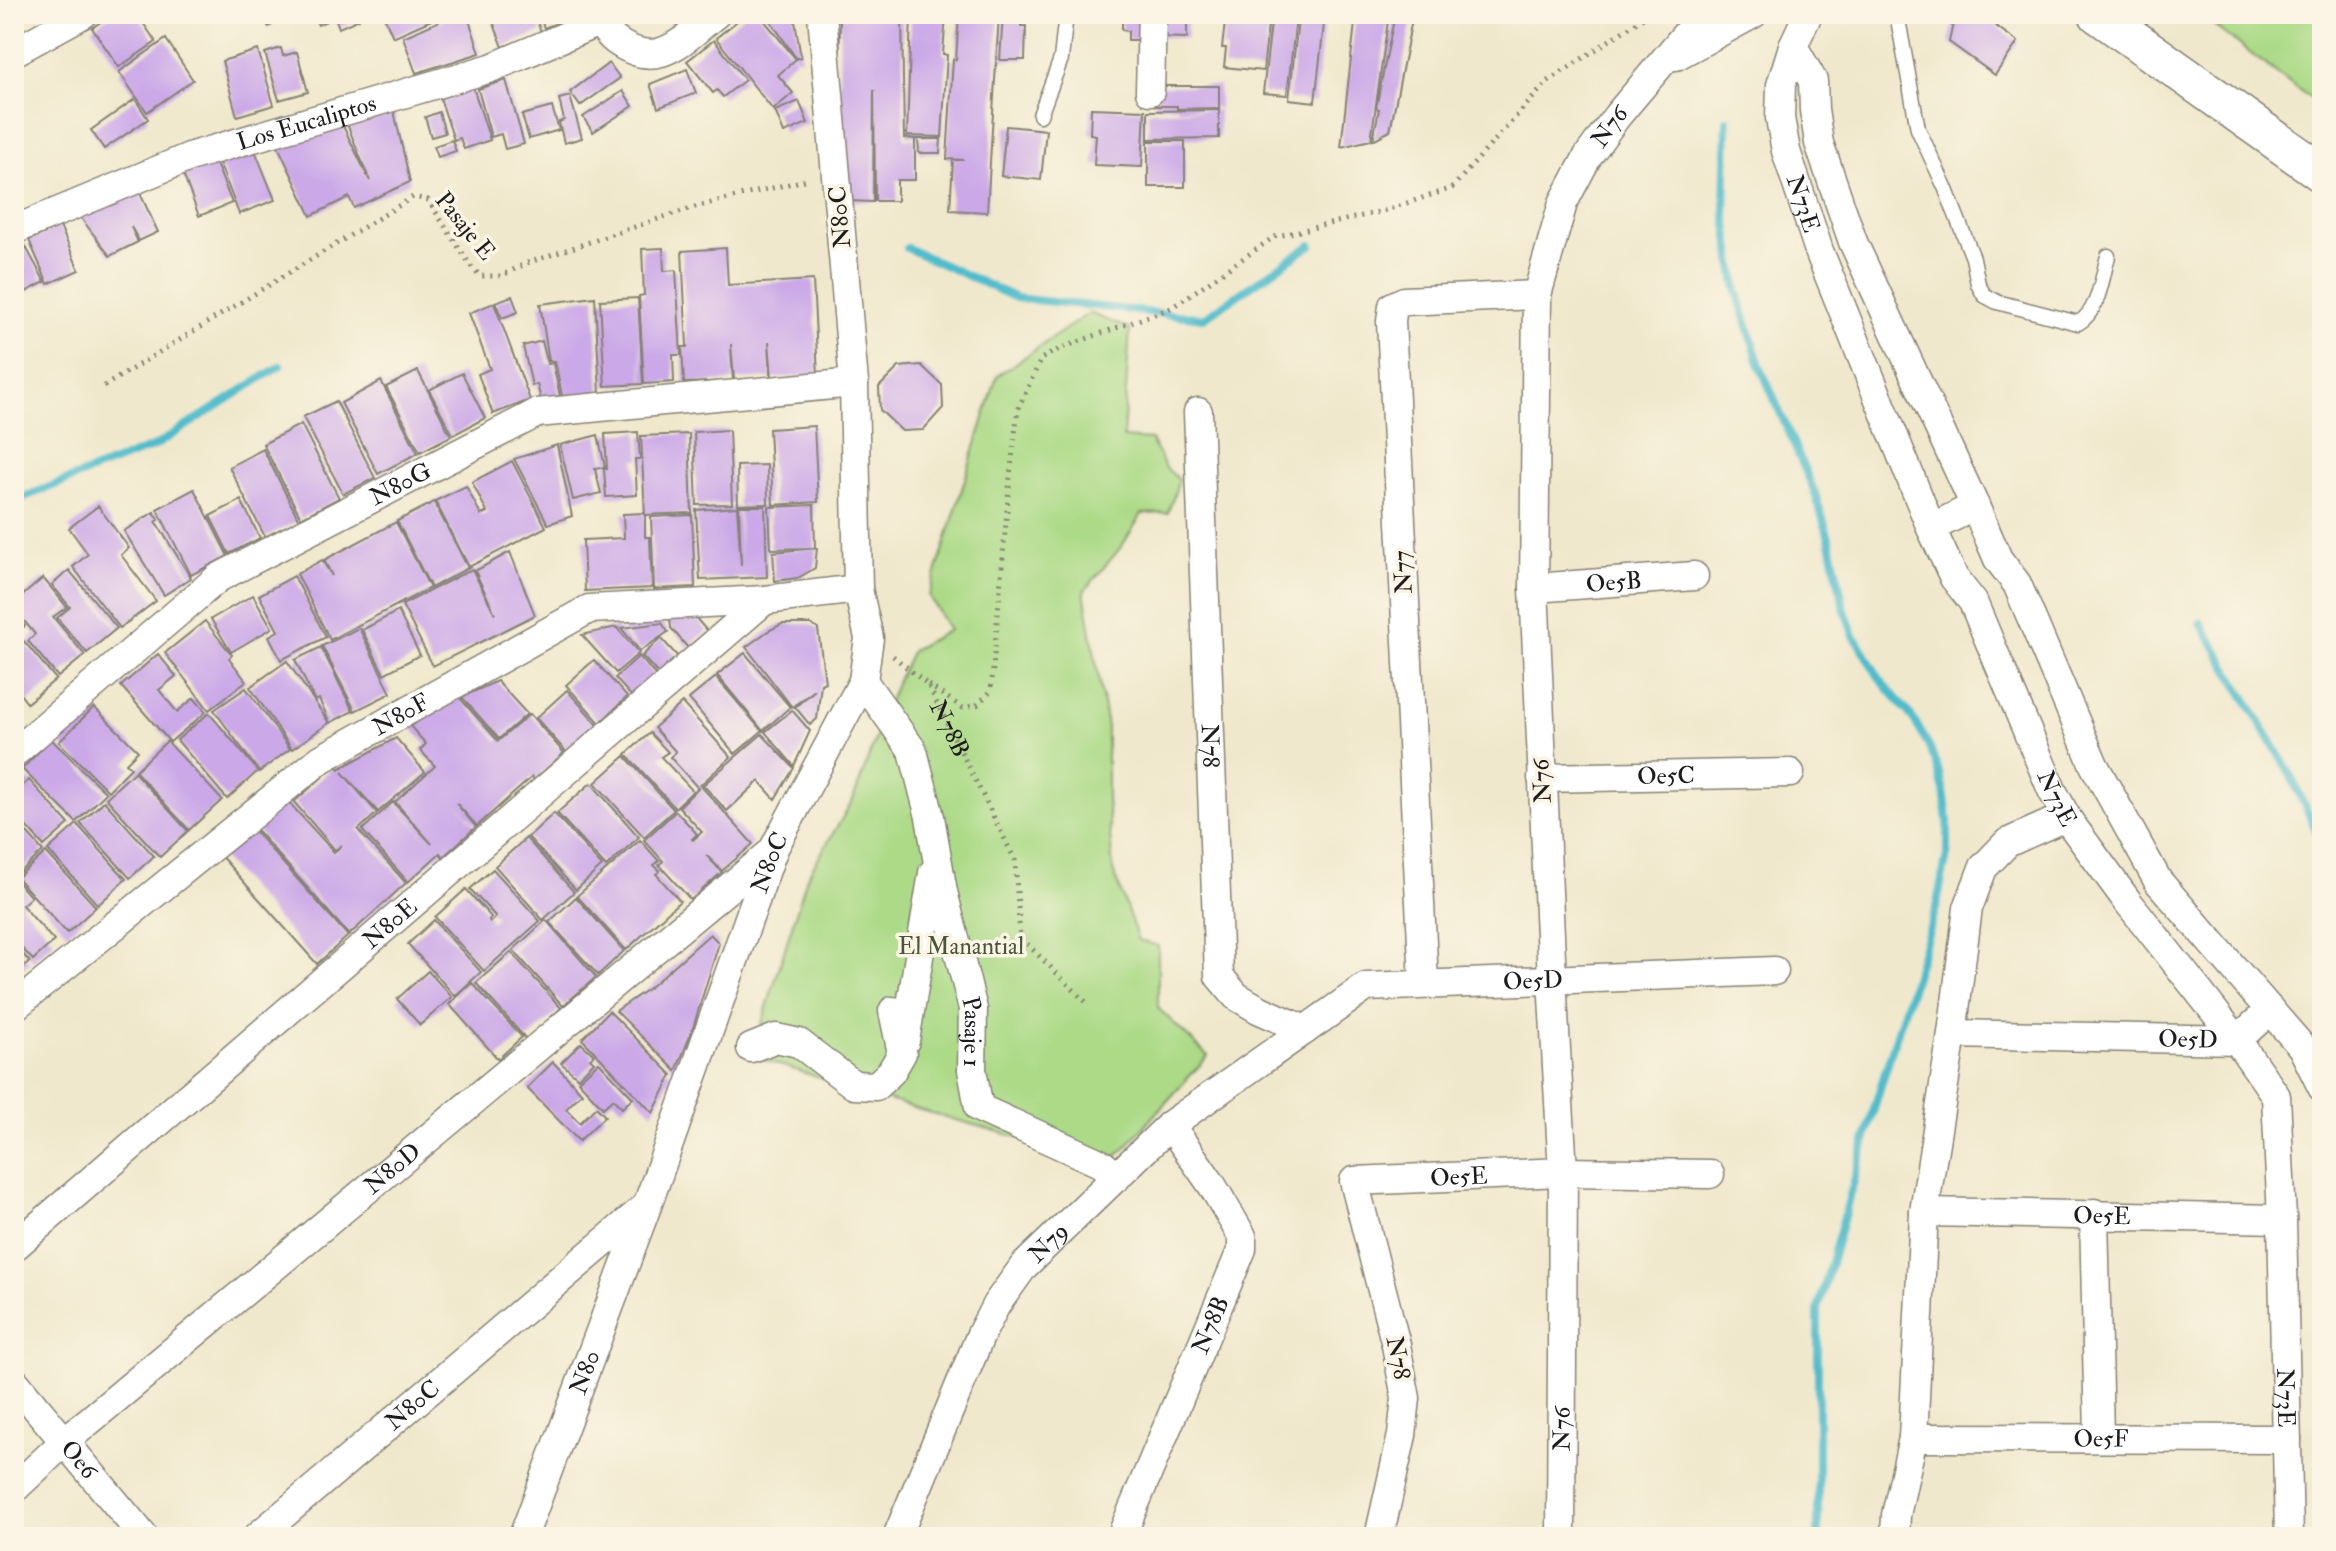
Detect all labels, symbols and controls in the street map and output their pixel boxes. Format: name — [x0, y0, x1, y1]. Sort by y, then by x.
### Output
street label: Los Eucaliptos — [233, 87, 380, 157]
street label: N76 — [1584, 97, 1636, 154]
street label: N73E — [1779, 171, 1827, 236]
street label: N80C — [822, 184, 858, 250]
street label: Pasaje E — [428, 185, 502, 267]
street label: N80G — [364, 455, 436, 512]
street label: N77 — [1386, 549, 1420, 595]
street label: Oe5B — [1585, 564, 1643, 600]
street label: N80F — [367, 686, 435, 743]
street label: N78B — [922, 695, 977, 762]
street label: N78 — [1194, 723, 1227, 768]
street label: N76 — [1525, 756, 1559, 804]
street label: Oe5C — [1637, 759, 1695, 792]
street label: N73E — [2030, 766, 2084, 832]
street label: N80C — [744, 827, 795, 897]
street label: N80E — [356, 891, 424, 955]
park label: El Manantial — [898, 931, 1024, 962]
street label: Oe5D — [1502, 964, 1563, 997]
street label: Pasaje 1 — [955, 993, 988, 1068]
street label: Oe5D — [2158, 1023, 2218, 1055]
street label: N80D — [357, 1136, 427, 1201]
street label: Oe5E — [1430, 1160, 1488, 1193]
street label: Oe5E — [2073, 1199, 2131, 1232]
street label: N79 — [1021, 1216, 1075, 1269]
street label: N78B — [1184, 1292, 1236, 1358]
street label: N78 — [1379, 1334, 1417, 1382]
street label: N80 — [562, 1346, 607, 1399]
street label: N73E — [2270, 1368, 2302, 1428]
street label: N80C — [379, 1373, 446, 1437]
street label: N76 — [1546, 1405, 1577, 1451]
street label: Oe5F — [2073, 1423, 2129, 1454]
street label: Oe6 — [54, 1433, 106, 1487]

